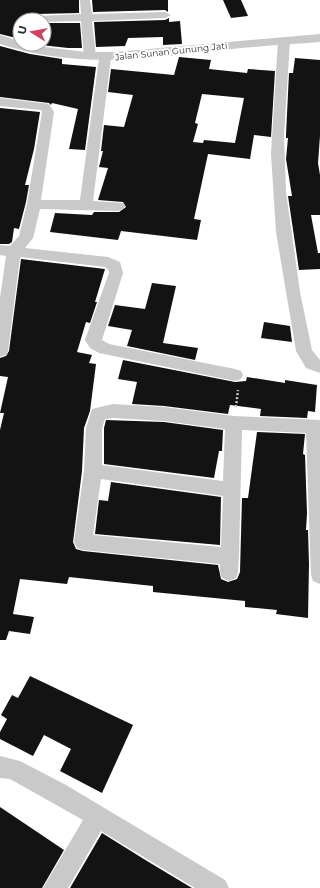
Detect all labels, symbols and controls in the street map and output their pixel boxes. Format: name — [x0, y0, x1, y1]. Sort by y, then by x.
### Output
north arrow — [12, 12, 52, 52]
text: U — [14, 24, 30, 36]
street label: Jalan Sunan Gunung Jati — [113, 40, 228, 62]

